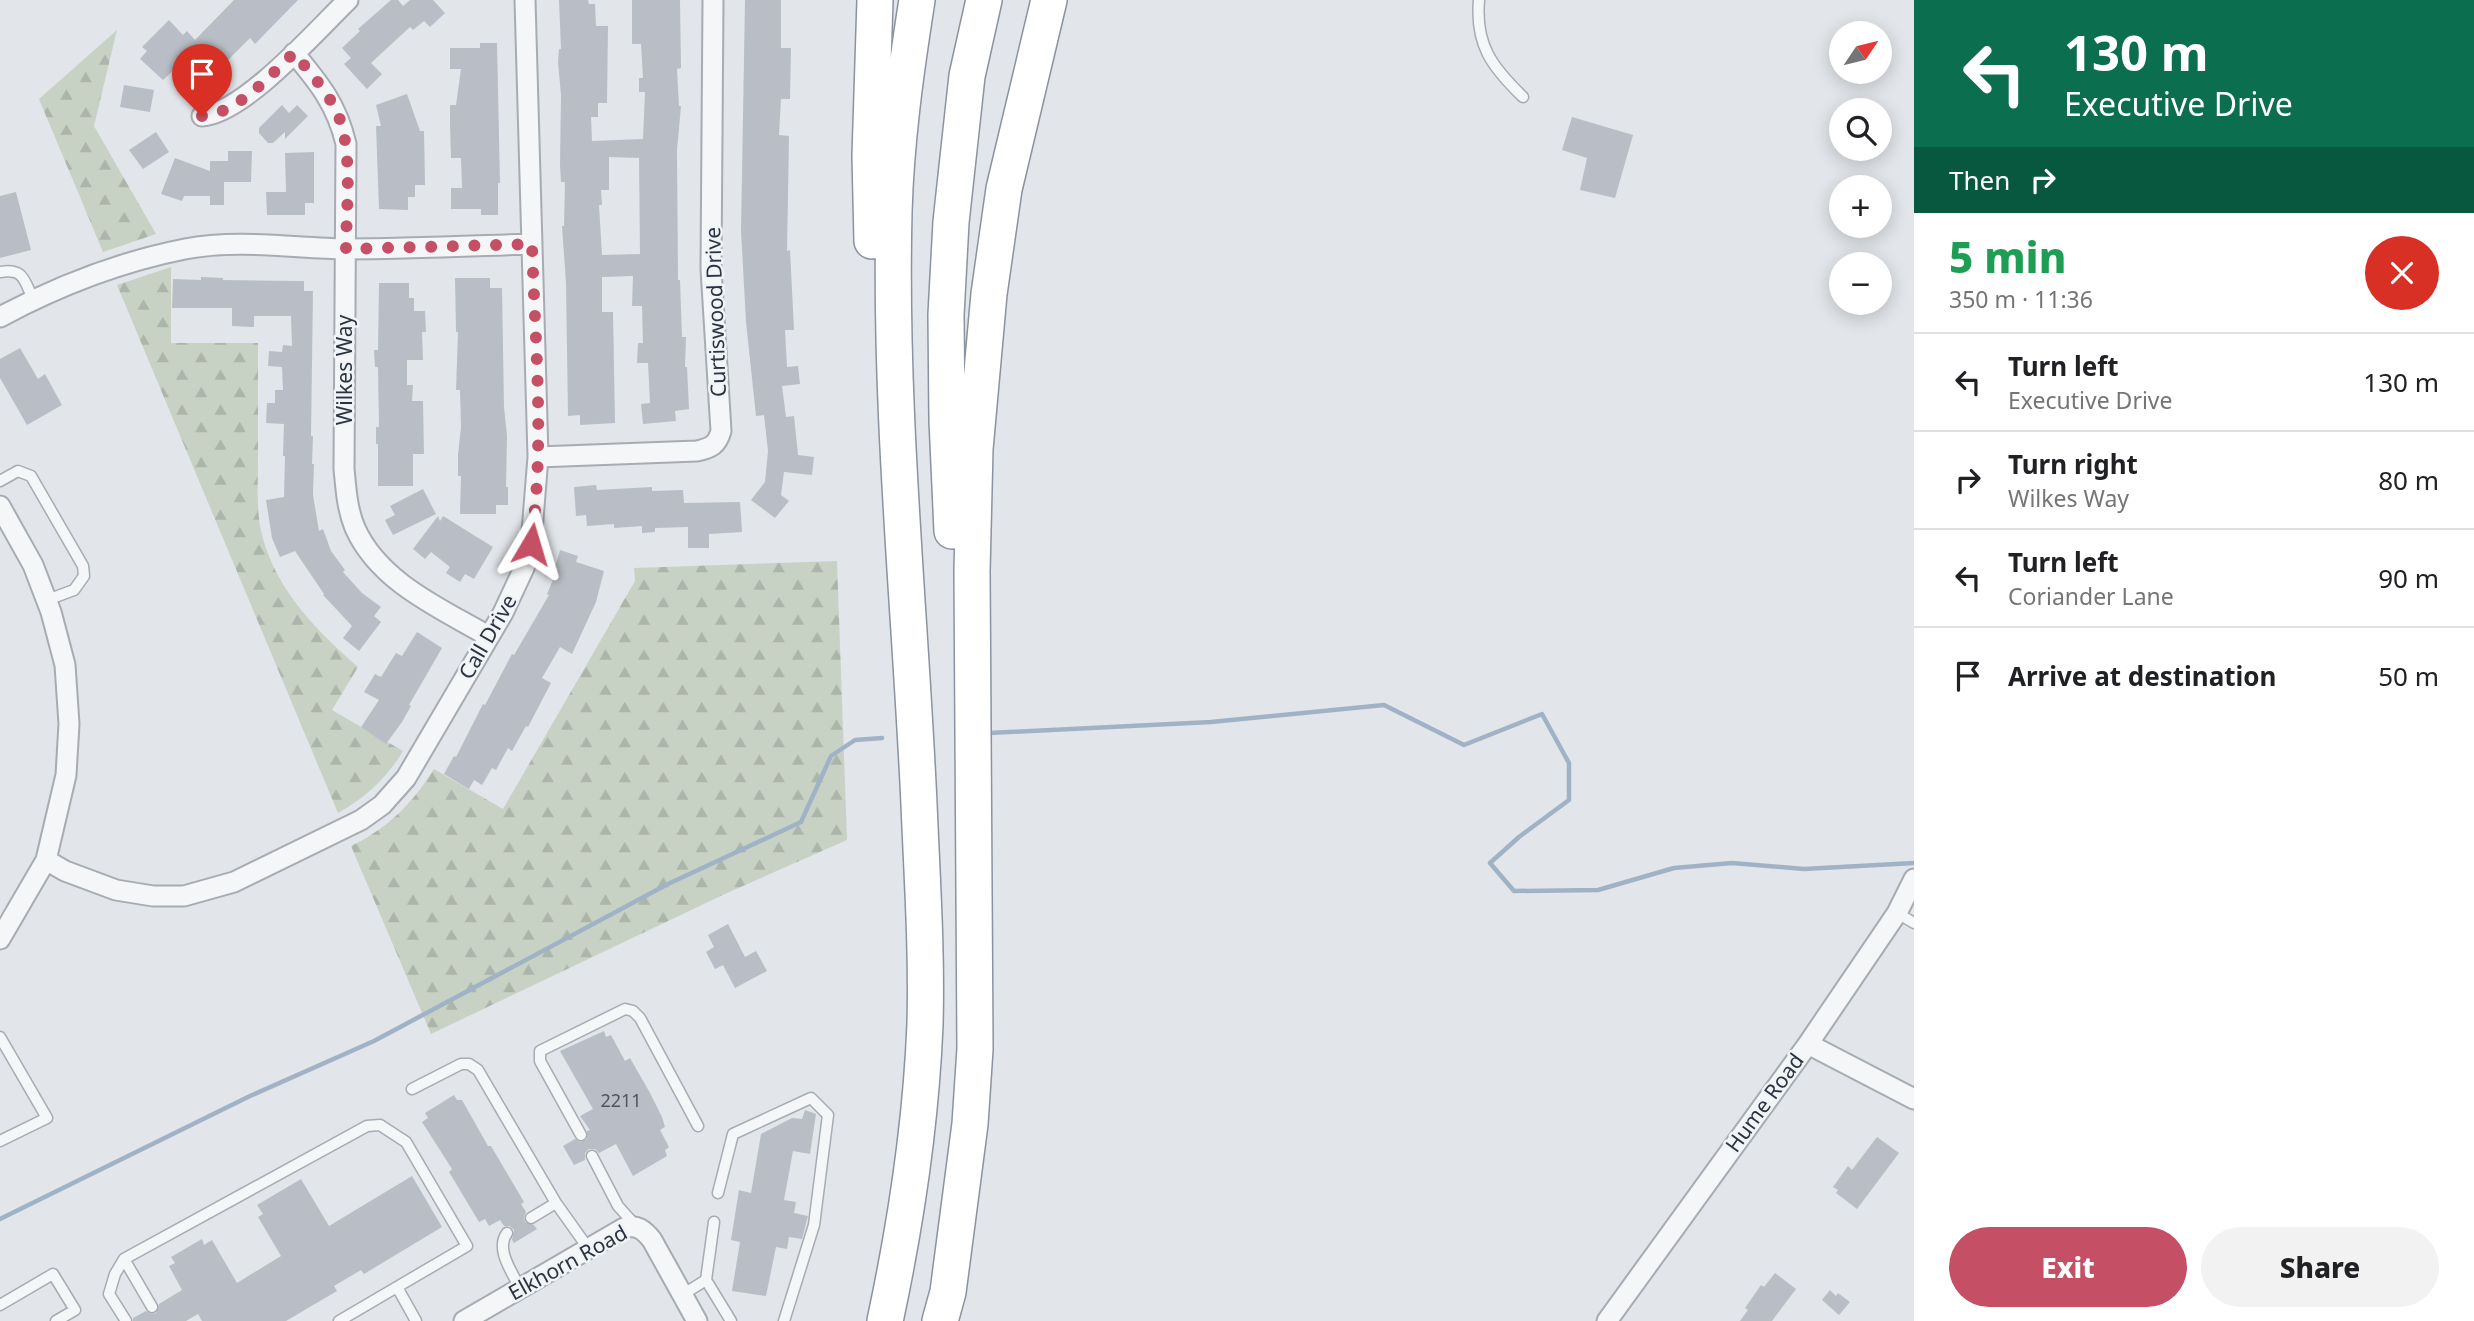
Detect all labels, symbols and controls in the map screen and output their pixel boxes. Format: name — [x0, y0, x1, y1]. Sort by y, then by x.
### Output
text: 130 m — [2064, 19, 2209, 85]
north arrow — [1829, 21, 1892, 84]
map controls — [1829, 21, 1892, 315]
icon: left — [1949, 28, 2040, 119]
pin — [172, 44, 232, 116]
icon: arrive — [183, 55, 221, 93]
text: Executive Drive — [2064, 82, 2293, 125]
button: search — [1829, 98, 1892, 161]
icon: right — [2024, 161, 2062, 199]
text: Then — [1949, 162, 2010, 198]
button: + — [1829, 175, 1892, 238]
street label: Curtiswood Drive — [698, 226, 732, 398]
text: 5 min — [1949, 228, 2066, 285]
button: close — [2365, 236, 2439, 310]
button: − — [1829, 252, 1892, 315]
text: 350 m · 11:36 — [1949, 283, 2093, 315]
street label: Wilkes Way — [330, 314, 358, 425]
text: Turn left — [2008, 348, 2119, 384]
icon: left — [1949, 363, 1987, 401]
text: 130 m — [2363, 364, 2439, 400]
text: Executive Drive — [2008, 384, 2172, 416]
text: Turn right — [2008, 446, 2138, 482]
icon: right — [1949, 461, 1987, 499]
text: 80 m — [2378, 462, 2439, 498]
text: Wilkes Way — [2008, 482, 2129, 514]
position arrow — [494, 507, 568, 581]
text: Turn left — [2008, 544, 2119, 580]
icon: left — [1949, 559, 1987, 597]
text: 90 m — [2378, 560, 2439, 596]
text: Coriander Lane — [2008, 580, 2174, 612]
street label: Call Drive — [452, 589, 523, 684]
icon: arrive — [1949, 657, 1987, 695]
text: Arrive at destination — [2008, 658, 2277, 694]
text: 50 m — [2378, 658, 2439, 694]
street label: Hume Road — [1719, 1047, 1810, 1158]
house number: 2211 — [600, 1088, 642, 1112]
street label: Elkhorn Road — [503, 1218, 632, 1306]
button: Exit — [1949, 1227, 2187, 1307]
button: Share — [2201, 1227, 2439, 1307]

